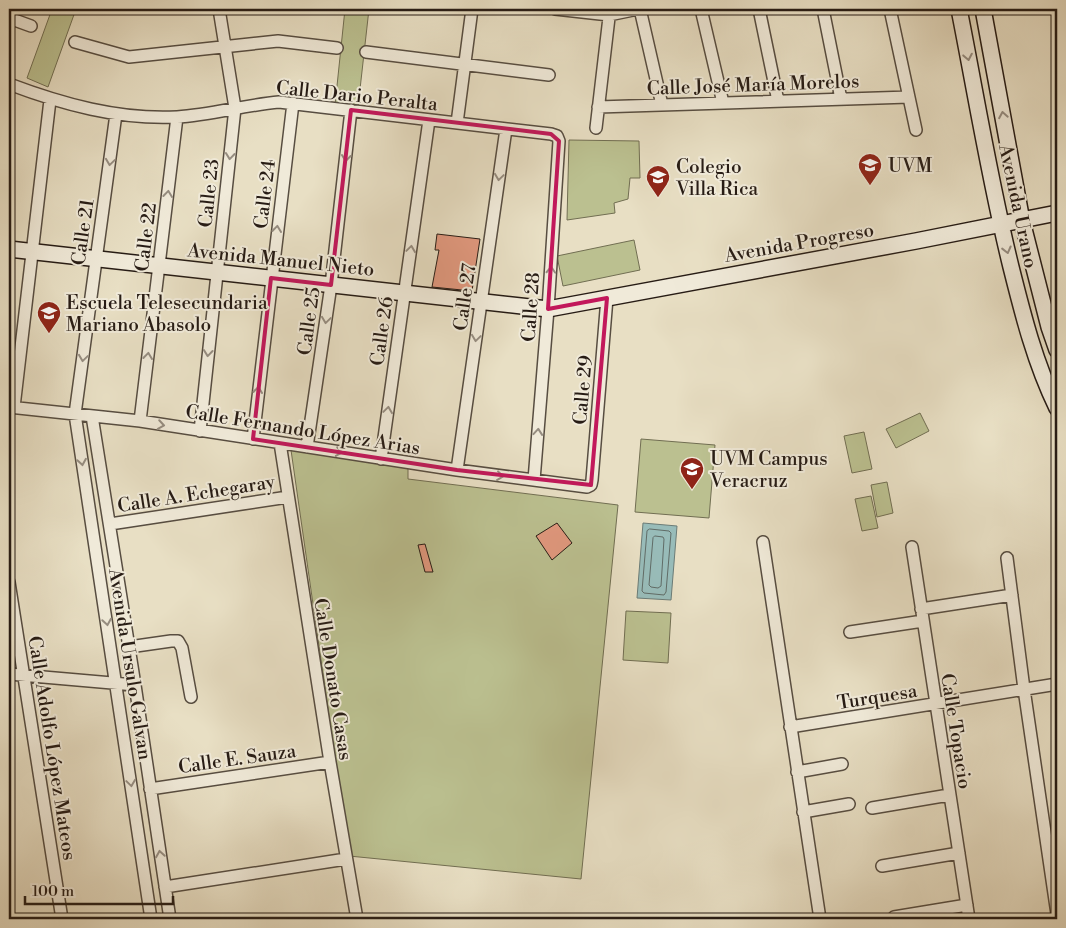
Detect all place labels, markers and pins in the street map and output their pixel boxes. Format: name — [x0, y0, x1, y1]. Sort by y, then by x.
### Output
school or university icon: UVM — [857, 152, 883, 186]
place label: UVM — [888, 154, 933, 178]
place label: Colegio Villa Rica — [675, 155, 759, 201]
school or university icon: Colegio Villa Rica — [645, 164, 671, 198]
place label: Escuela Telesecundaria Mariano Abasolo — [66, 291, 268, 337]
school or university icon: Escuela Telesecundaria Mariano Abasolo — [36, 300, 62, 334]
place label: UVM Campus Veracruz — [709, 447, 828, 493]
school or university icon: UVM Campus Veracruz — [679, 456, 705, 490]

